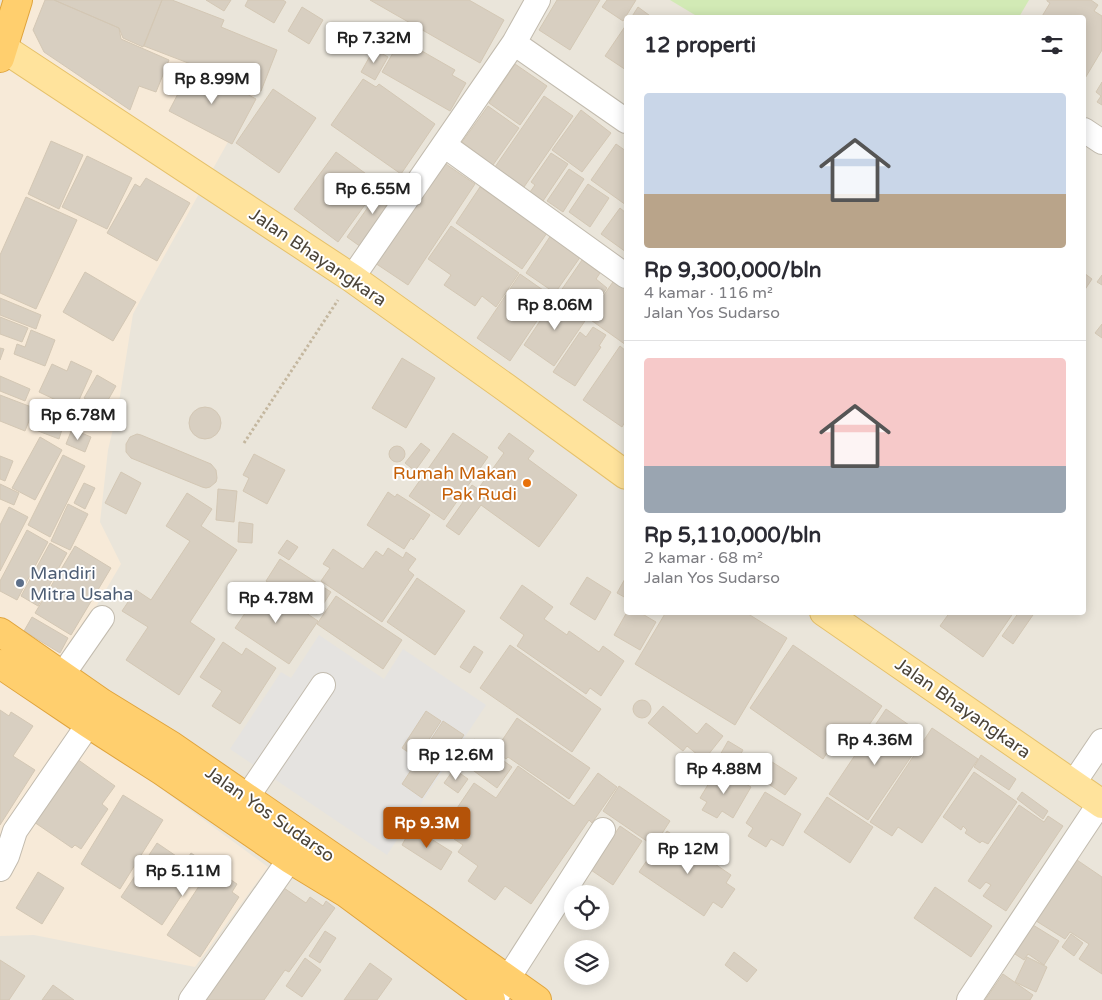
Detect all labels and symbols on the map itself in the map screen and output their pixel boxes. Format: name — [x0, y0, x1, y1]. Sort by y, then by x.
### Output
pin: Rp 7.32M — [322, 22, 426, 64]
pin: Rp 8.99M — [160, 62, 264, 105]
pin: Rp 6.55M — [321, 172, 425, 215]
street label: Jalan Bhayangkara — [245, 203, 391, 311]
pin: Rp 8.06M — [503, 288, 607, 331]
pin: Rp 6.78M — [26, 398, 130, 441]
place label: Rumah Makan Pak Rudi — [393, 462, 517, 505]
marker: Rumah Makan Pak Rudi — [521, 477, 533, 489]
place label: Mandiri Mitra Usaha — [30, 562, 133, 605]
marker: Mandiri Mitra Usaha — [14, 577, 26, 589]
pin: Rp 4.78M — [224, 582, 328, 624]
street label: Jalan Bhayangkara — [891, 653, 1035, 763]
pin: Rp 4.36M — [823, 724, 927, 766]
pin: Rp 12.6M — [404, 738, 508, 781]
pin: Rp 4.88M — [672, 752, 776, 795]
street label: Jalan Yos Sudarso — [201, 761, 339, 867]
pin: Rp 9.3M — [381, 806, 473, 849]
pin: Rp 12M — [647, 832, 729, 875]
pin: Rp 5.11M — [131, 854, 235, 897]

